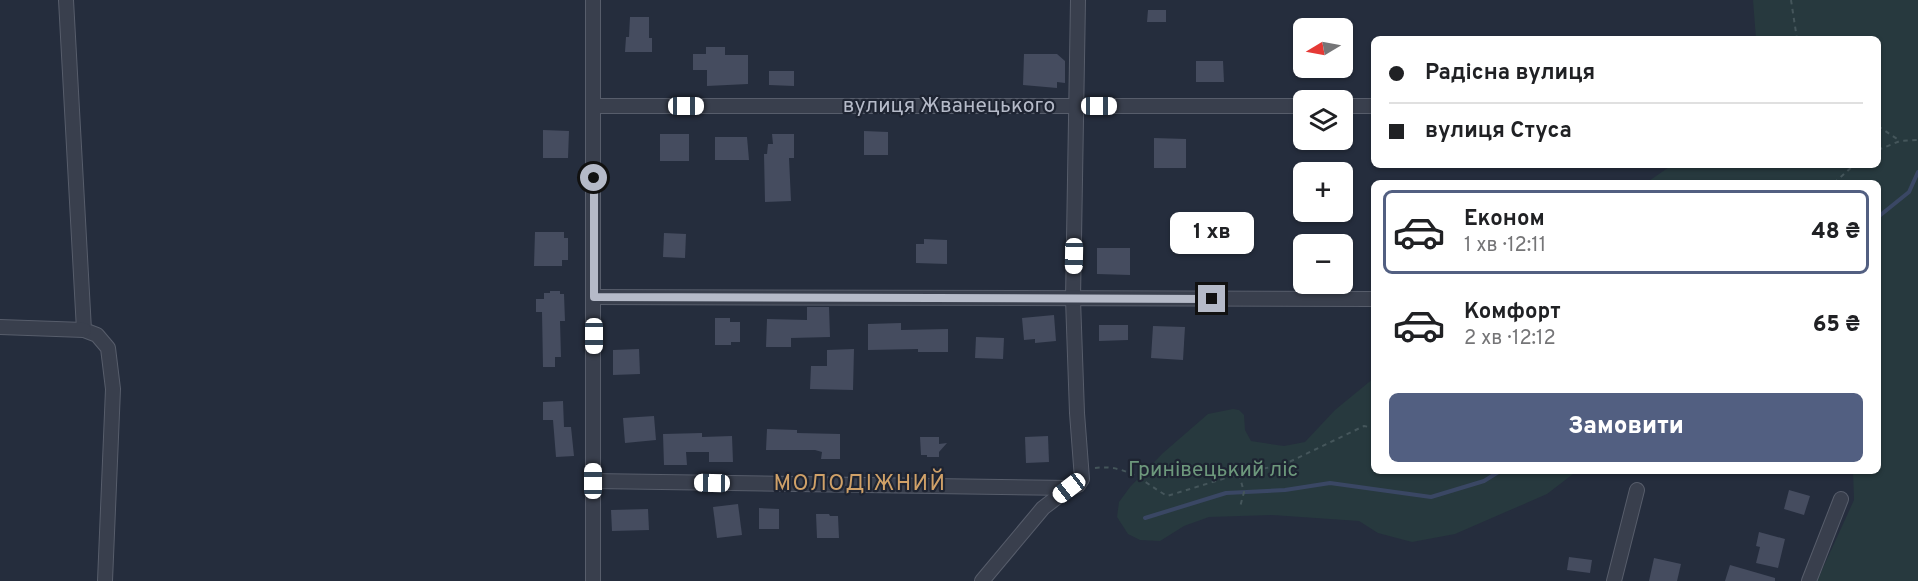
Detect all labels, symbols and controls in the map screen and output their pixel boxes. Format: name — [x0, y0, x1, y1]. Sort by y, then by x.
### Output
north arrow — [1293, 18, 1353, 78]
map controls — [1293, 18, 1353, 294]
text: Радісна вулиця — [1425, 60, 1595, 87]
button: layers — [1293, 90, 1353, 150]
street label: вулиця Жванецького — [843, 93, 1055, 120]
car — [668, 97, 704, 115]
car — [1081, 97, 1117, 115]
text: вулиця Стуса — [1425, 118, 1572, 145]
button: + — [1293, 162, 1353, 222]
route start — [580, 164, 607, 191]
icon: car — [1392, 205, 1446, 259]
text: Економ — [1464, 206, 1545, 233]
callout: 1 хв — [1170, 212, 1254, 254]
text: 48 ₴ — [1812, 219, 1860, 246]
text: 1 хв — [1193, 220, 1231, 246]
text: 1 хв · 12:11 — [1464, 233, 1546, 259]
button: − — [1293, 234, 1353, 294]
car — [1065, 238, 1083, 274]
route end — [1198, 285, 1225, 312]
icon: car — [1392, 298, 1446, 352]
text: Комфорт — [1464, 299, 1561, 326]
text: 65 ₴ — [1813, 312, 1860, 339]
car — [585, 318, 603, 354]
text: 2 хв · 12:12 — [1464, 326, 1556, 352]
button: Замовити — [1389, 393, 1863, 462]
park label: Гринівецький ліс — [1128, 457, 1298, 484]
car — [584, 463, 602, 499]
district label: МОЛОДІЖНИЙ — [773, 468, 947, 498]
car — [1049, 470, 1089, 506]
car — [694, 474, 730, 492]

